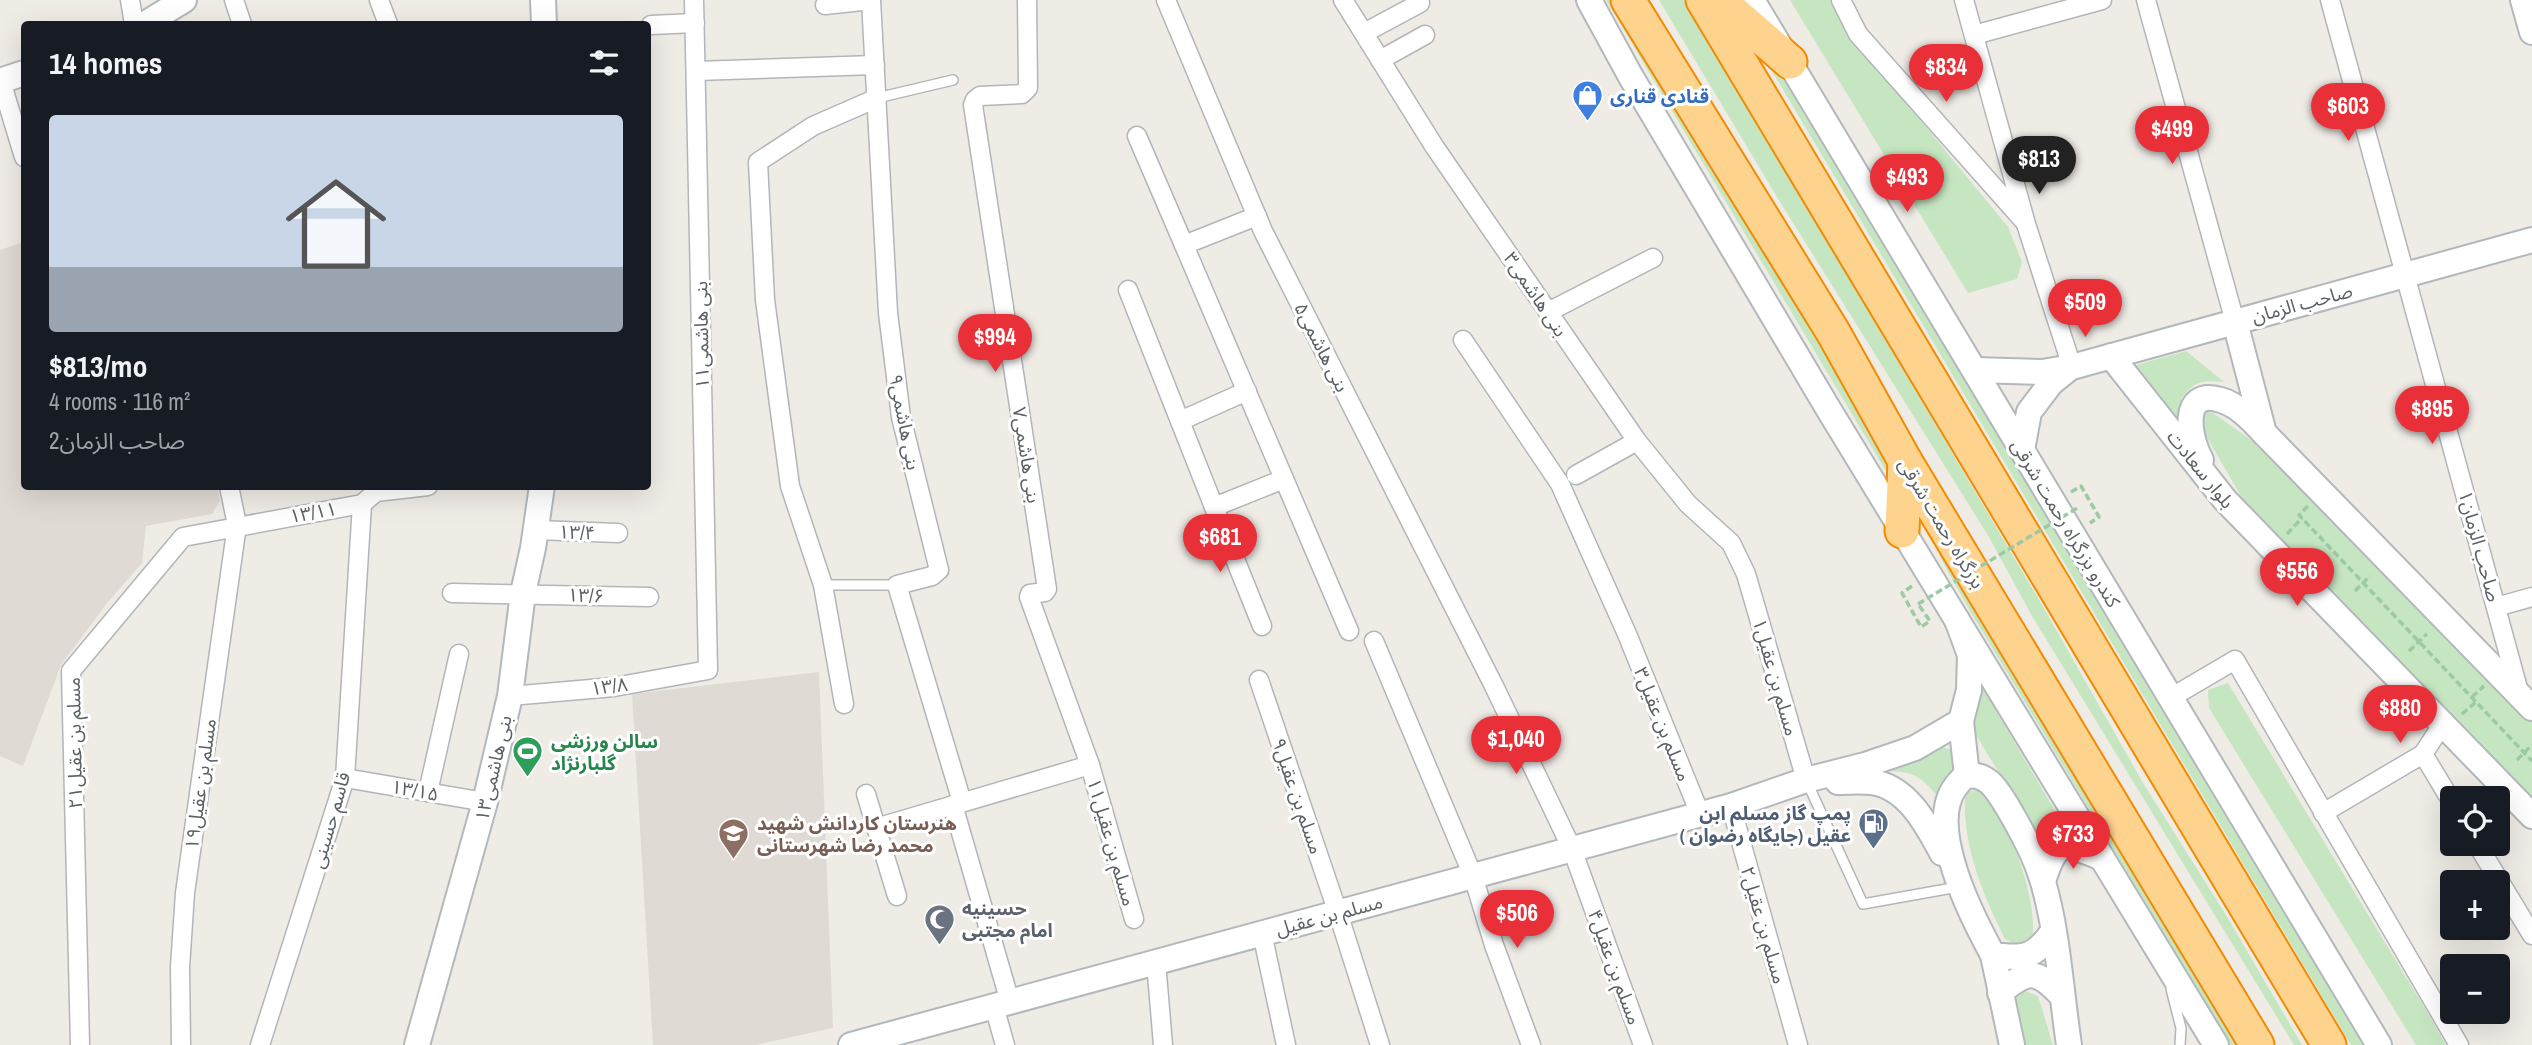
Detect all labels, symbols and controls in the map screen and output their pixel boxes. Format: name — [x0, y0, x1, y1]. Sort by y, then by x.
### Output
text: 14 homes — [49, 43, 163, 83]
icon: filters — [585, 44, 623, 82]
pin: $834 — [1905, 44, 1987, 104]
text: $834 — [1925, 51, 1967, 82]
shop icon: قنادی قناری — [1570, 79, 1604, 123]
place label: قنادی قناری — [1610, 83, 1709, 109]
pin: $603 — [2307, 83, 2389, 143]
text: $603 — [2327, 90, 2369, 121]
pin: $499 — [2131, 106, 2213, 166]
text: $499 — [2151, 113, 2193, 144]
pin: $813 — [1998, 136, 2080, 196]
text: $813 — [2018, 143, 2060, 174]
pin: $493 — [1866, 154, 1948, 214]
icon: home — [273, 161, 399, 287]
text: $493 — [1886, 161, 1928, 192]
street label: بنی هاشمی۳ — [1498, 246, 1574, 342]
street label: صاحب الزمان — [2249, 277, 2355, 329]
pin: $509 — [2044, 280, 2126, 339]
street label: بنی هاشمی۱۱ — [687, 281, 715, 389]
text: $509 — [2064, 286, 2106, 317]
street label: بنی هاشمی۵ — [1288, 298, 1356, 396]
pin: $994 — [954, 314, 1036, 374]
text: $994 — [974, 321, 1016, 352]
text: $813/mo — [49, 346, 147, 386]
street label: بنی هاشمی۹ — [883, 372, 927, 472]
text: 4 rooms · 116 m² — [49, 386, 190, 417]
pin: $895 — [2391, 386, 2473, 446]
text: $895 — [2411, 393, 2453, 424]
street label: بنی هاشمی۷ — [1007, 405, 1047, 505]
street label: بلوار سعادت — [2161, 424, 2241, 514]
text: 2صاحب الزمان — [49, 425, 185, 456]
street label: کندرو بزرگراه رحمت شرقی — [2005, 434, 2127, 613]
street label: بزرگراه رحمت شرقی — [1893, 453, 1991, 593]
street label: صاحب الزمان۱ — [2453, 487, 2507, 605]
street label: ۱۳/۱۱ — [287, 495, 339, 529]
pin: $681 — [1179, 514, 1261, 574]
street label: ۱۳/۴ — [558, 518, 596, 546]
text: $681 — [1199, 521, 1241, 552]
pin: $556 — [2256, 548, 2338, 608]
text: $556 — [2276, 555, 2318, 586]
street label: ۱۳/۶ — [567, 581, 605, 609]
street label: مسلم بن عقیل۱ — [1745, 615, 1805, 739]
street label: مسلم بن عقیل۳ — [1626, 663, 1698, 786]
street label: ۱۳/۸ — [589, 671, 629, 701]
street label: مسلم بن عقیل۲۱ — [60, 677, 90, 809]
pin: $880 — [2359, 686, 2441, 745]
text: $880 — [2379, 692, 2421, 723]
street label: بنی هاشمی۱۳ — [468, 712, 518, 824]
pin: $1,040 — [1459, 716, 1573, 776]
street label: مسلم بن عقیل۱۹ — [178, 717, 224, 851]
text: $1,040 — [1487, 723, 1545, 754]
place label: سالن ورزشی گلبارنژاد — [551, 728, 658, 776]
sports icon: سالن ورزشی گلبارنژاد — [511, 735, 545, 779]
street label: مسلم بن عقیل۹ — [1264, 735, 1330, 858]
street label: قاسم حسینی — [304, 769, 358, 872]
street label: ۱۳/۱۵ — [389, 773, 441, 807]
street label: مسلم بن عقیل۱۱ — [1079, 775, 1143, 909]
map controls — [2440, 786, 2510, 1024]
button: locate — [2440, 786, 2510, 856]
place label: پمپ گاز مسلم ابن عقیل (جایگاه رضوان ) — [1680, 800, 1851, 848]
fuel station icon: پمپ گاز مسلم ابن عقیل (جایگاه رضوان ) — [1857, 807, 1891, 851]
place label: هنرستان کاردانش شهید محمد رضا شهرستانی — [757, 810, 957, 858]
pin: $733 — [2032, 812, 2114, 871]
school or university icon: هنرستان کاردانش شهید محمد رضا شهرستانی — [717, 817, 751, 861]
text: $733 — [2052, 818, 2094, 849]
street label: مسلم بن عقیل۲ — [1733, 863, 1793, 987]
button: + — [2440, 870, 2510, 940]
street label: مسلم بن عقیل — [1272, 888, 1386, 944]
pin: $506 — [1476, 890, 1558, 950]
place label: حسینیه امام مجتبی — [962, 895, 1053, 945]
text: $506 — [1496, 897, 1538, 928]
mosque icon: حسینیه امام مجتبی — [922, 902, 956, 946]
street label: مسلم بن عقیل۴ — [1580, 906, 1648, 1029]
button: − — [2440, 954, 2510, 1024]

